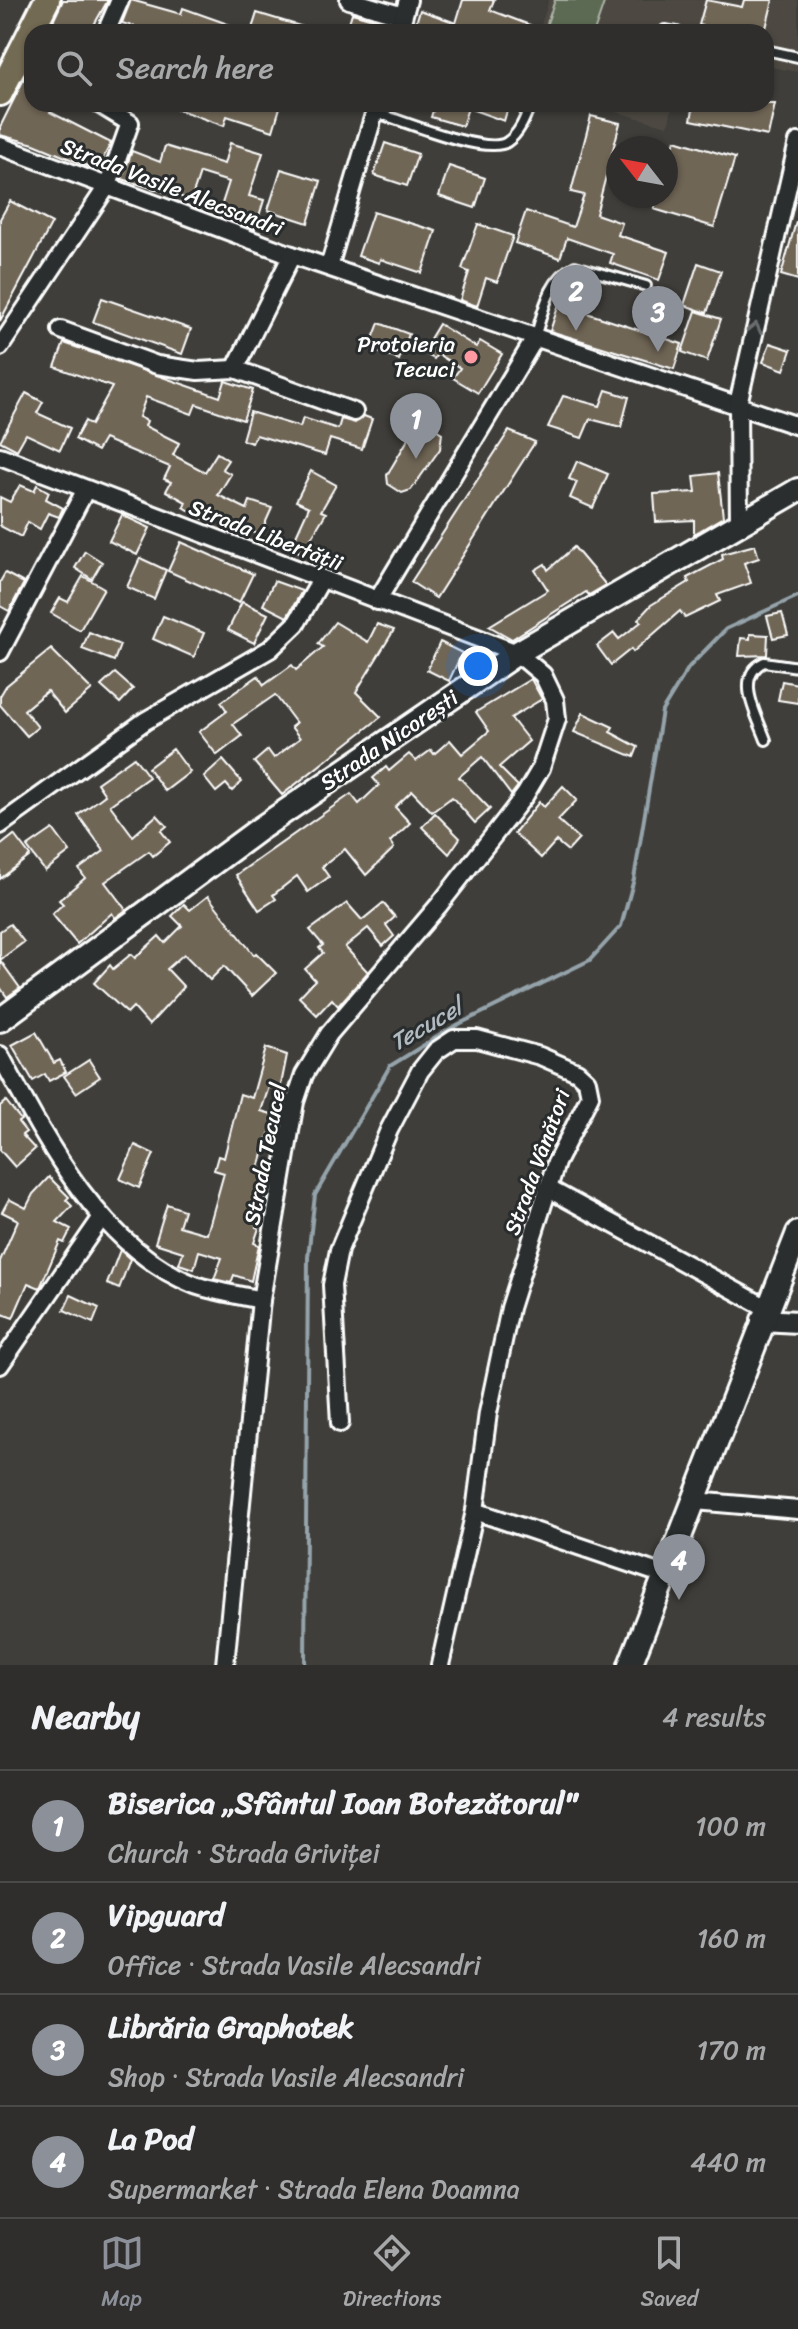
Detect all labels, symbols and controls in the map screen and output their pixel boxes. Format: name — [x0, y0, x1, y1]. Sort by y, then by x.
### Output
search box — [24, 24, 774, 112]
text: Search here — [116, 41, 274, 95]
icon: search — [52, 46, 96, 90]
street label: Strada Vasile Alecsandri — [55, 127, 290, 248]
north arrow — [606, 136, 678, 208]
pin: 2 — [550, 265, 602, 331]
pin: 3 — [632, 286, 684, 352]
one-way arrow — [746, 322, 763, 336]
place label: Protoieria Tecuci — [357, 325, 456, 389]
marker: Protoieria Tecuci — [462, 348, 480, 366]
pin: 1 — [390, 393, 442, 459]
street label: Strada Libertății — [183, 488, 350, 583]
your location — [458, 646, 498, 686]
street label: Strada Nicorești — [311, 678, 467, 801]
water label: Tecucel — [381, 985, 475, 1063]
street label: Strada Tecucel — [232, 1079, 298, 1228]
street label: Strada Vânători — [492, 1082, 582, 1241]
pin: 4 — [653, 1534, 705, 1600]
text: Nearby — [32, 1687, 140, 1747]
text: 4 results — [662, 1694, 766, 1740]
text: Biserica „Sfântul Ioan Botezătorul" — [108, 1776, 577, 1830]
text: 1 — [52, 1803, 64, 1849]
text: 100 m — [695, 1803, 766, 1849]
text: Church · Strada Griviței — [108, 1830, 380, 1876]
text: Vipguard — [108, 1888, 224, 1942]
text: 2 — [50, 1915, 66, 1961]
text: 160 m — [697, 1915, 766, 1961]
text: Office · Strada Vasile Alecsandri — [108, 1942, 481, 1988]
text: Librăria Graphotek — [108, 2000, 354, 2054]
text: 3 — [51, 2027, 65, 2073]
text: 170 m — [697, 2027, 766, 2073]
text: Shop · Strada Vasile Alecsandri — [108, 2054, 464, 2100]
text: La Pod — [108, 2112, 193, 2166]
text: 4 — [50, 2139, 66, 2185]
text: 440 m — [690, 2139, 766, 2185]
text: Supermarket · Strada Elena Doamna — [108, 2166, 520, 2212]
tab: Map — [100, 2231, 144, 2318]
tab: Directions — [343, 2231, 441, 2318]
tab: Saved — [640, 2231, 698, 2318]

